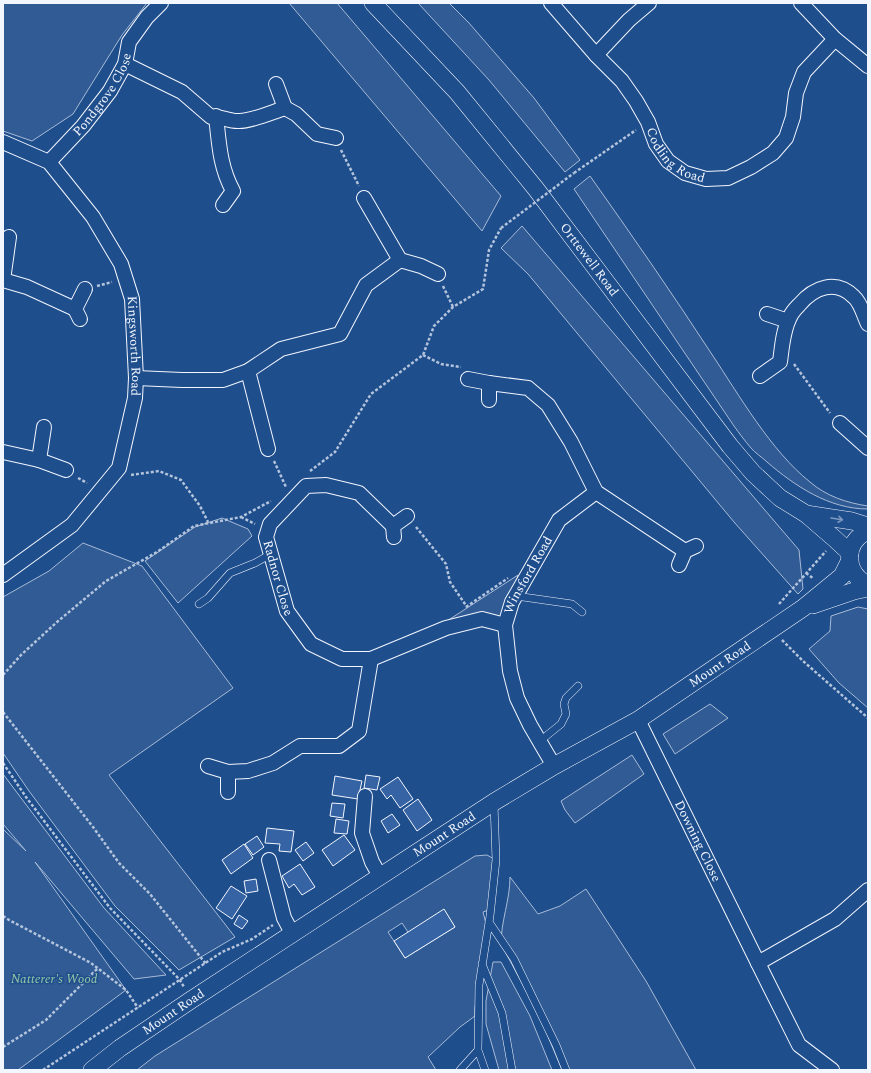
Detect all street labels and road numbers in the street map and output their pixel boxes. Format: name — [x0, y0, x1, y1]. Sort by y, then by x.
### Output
street label: Pondgrove Close — [68, 51, 137, 141]
street label: Codling Road — [641, 125, 707, 188]
street label: Orttewell Road — [555, 219, 624, 301]
street label: Kingsworth Road — [122, 295, 146, 396]
street label: Winsford Road — [499, 532, 558, 616]
street label: Radnor Close — [257, 538, 298, 621]
street label: Mount Road — [685, 636, 755, 693]
street label: Downing Close — [669, 797, 726, 885]
street label: Mount Road — [409, 806, 480, 862]
street label: Mount Road — [138, 984, 209, 1040]

